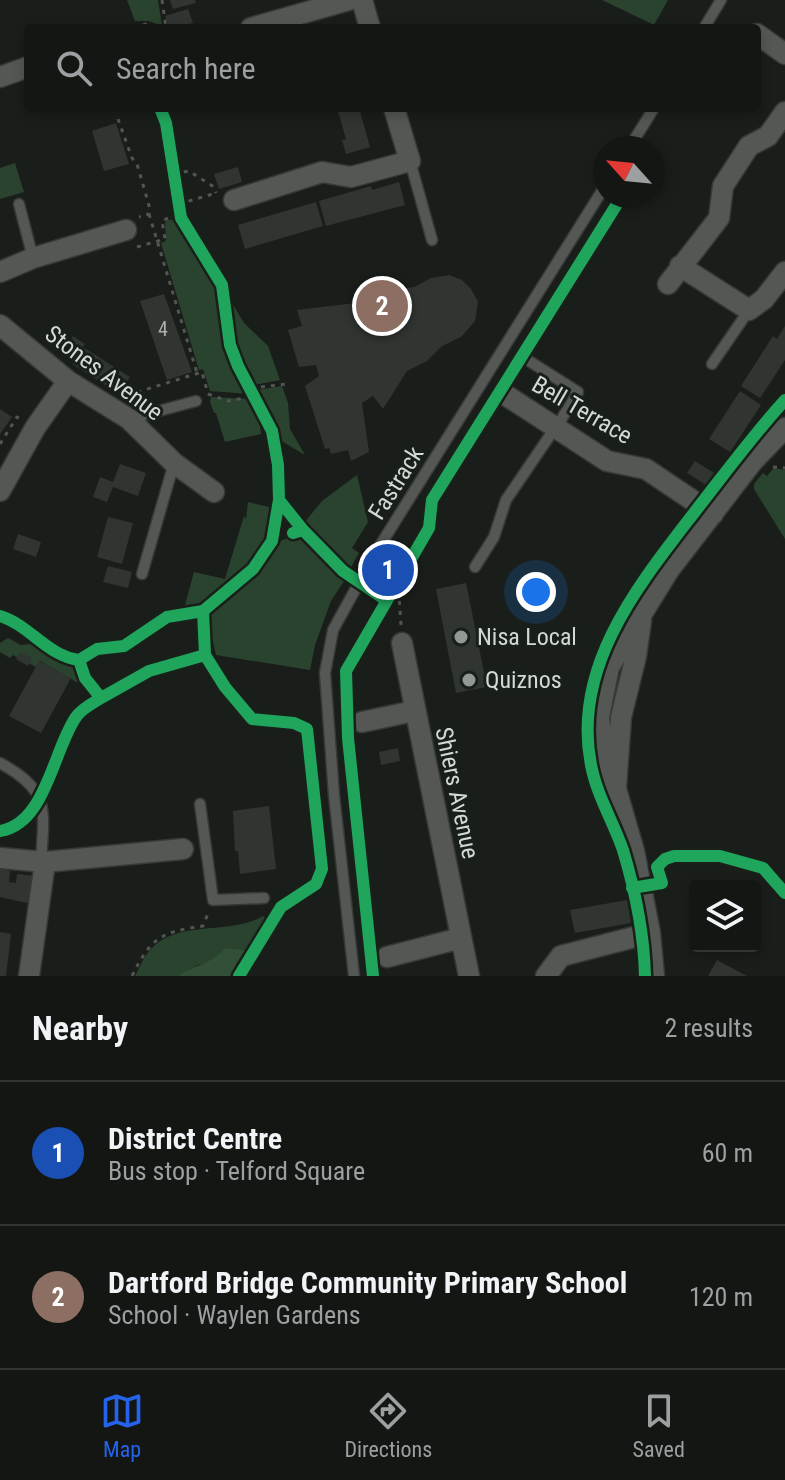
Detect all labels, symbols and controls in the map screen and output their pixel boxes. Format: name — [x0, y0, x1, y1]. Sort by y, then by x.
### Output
search box — [24, 24, 761, 112]
icon: search — [52, 46, 96, 90]
text: Search here — [116, 51, 256, 86]
north arrow — [593, 136, 665, 208]
pin: 2 — [356, 276, 408, 336]
house number: 4 — [158, 317, 168, 341]
street label: Stones Avenue — [40, 320, 168, 426]
street label: Bell Terrace — [527, 370, 637, 450]
street label: Fastrack — [363, 441, 429, 525]
pin: 1 — [362, 540, 414, 600]
your location — [516, 572, 556, 612]
place label: Nisa Local — [477, 623, 577, 651]
marker: Nisa Local — [452, 628, 470, 646]
place label: Quiznos — [485, 666, 562, 694]
marker: Quiznos — [460, 671, 478, 689]
street label: Shiers Avenue — [429, 725, 485, 861]
map controls — [689, 880, 761, 952]
button: layers — [689, 880, 761, 952]
text: Nearby — [32, 1008, 128, 1048]
text: 2 results — [664, 1013, 753, 1043]
text: District Centre — [108, 1121, 282, 1156]
text: 1 — [51, 1138, 65, 1168]
text: 60 m — [702, 1138, 753, 1168]
text: Bus stop · Telford Square — [108, 1156, 365, 1186]
text: Dartford Bridge Community Primary School — [108, 1265, 627, 1300]
text: 2 — [51, 1282, 65, 1312]
text: 120 m — [689, 1282, 753, 1312]
text: School · Waylen Gardens — [108, 1300, 361, 1330]
tab: Map — [100, 1389, 144, 1462]
tab: Directions — [344, 1389, 432, 1462]
tab: Saved — [633, 1389, 685, 1462]

